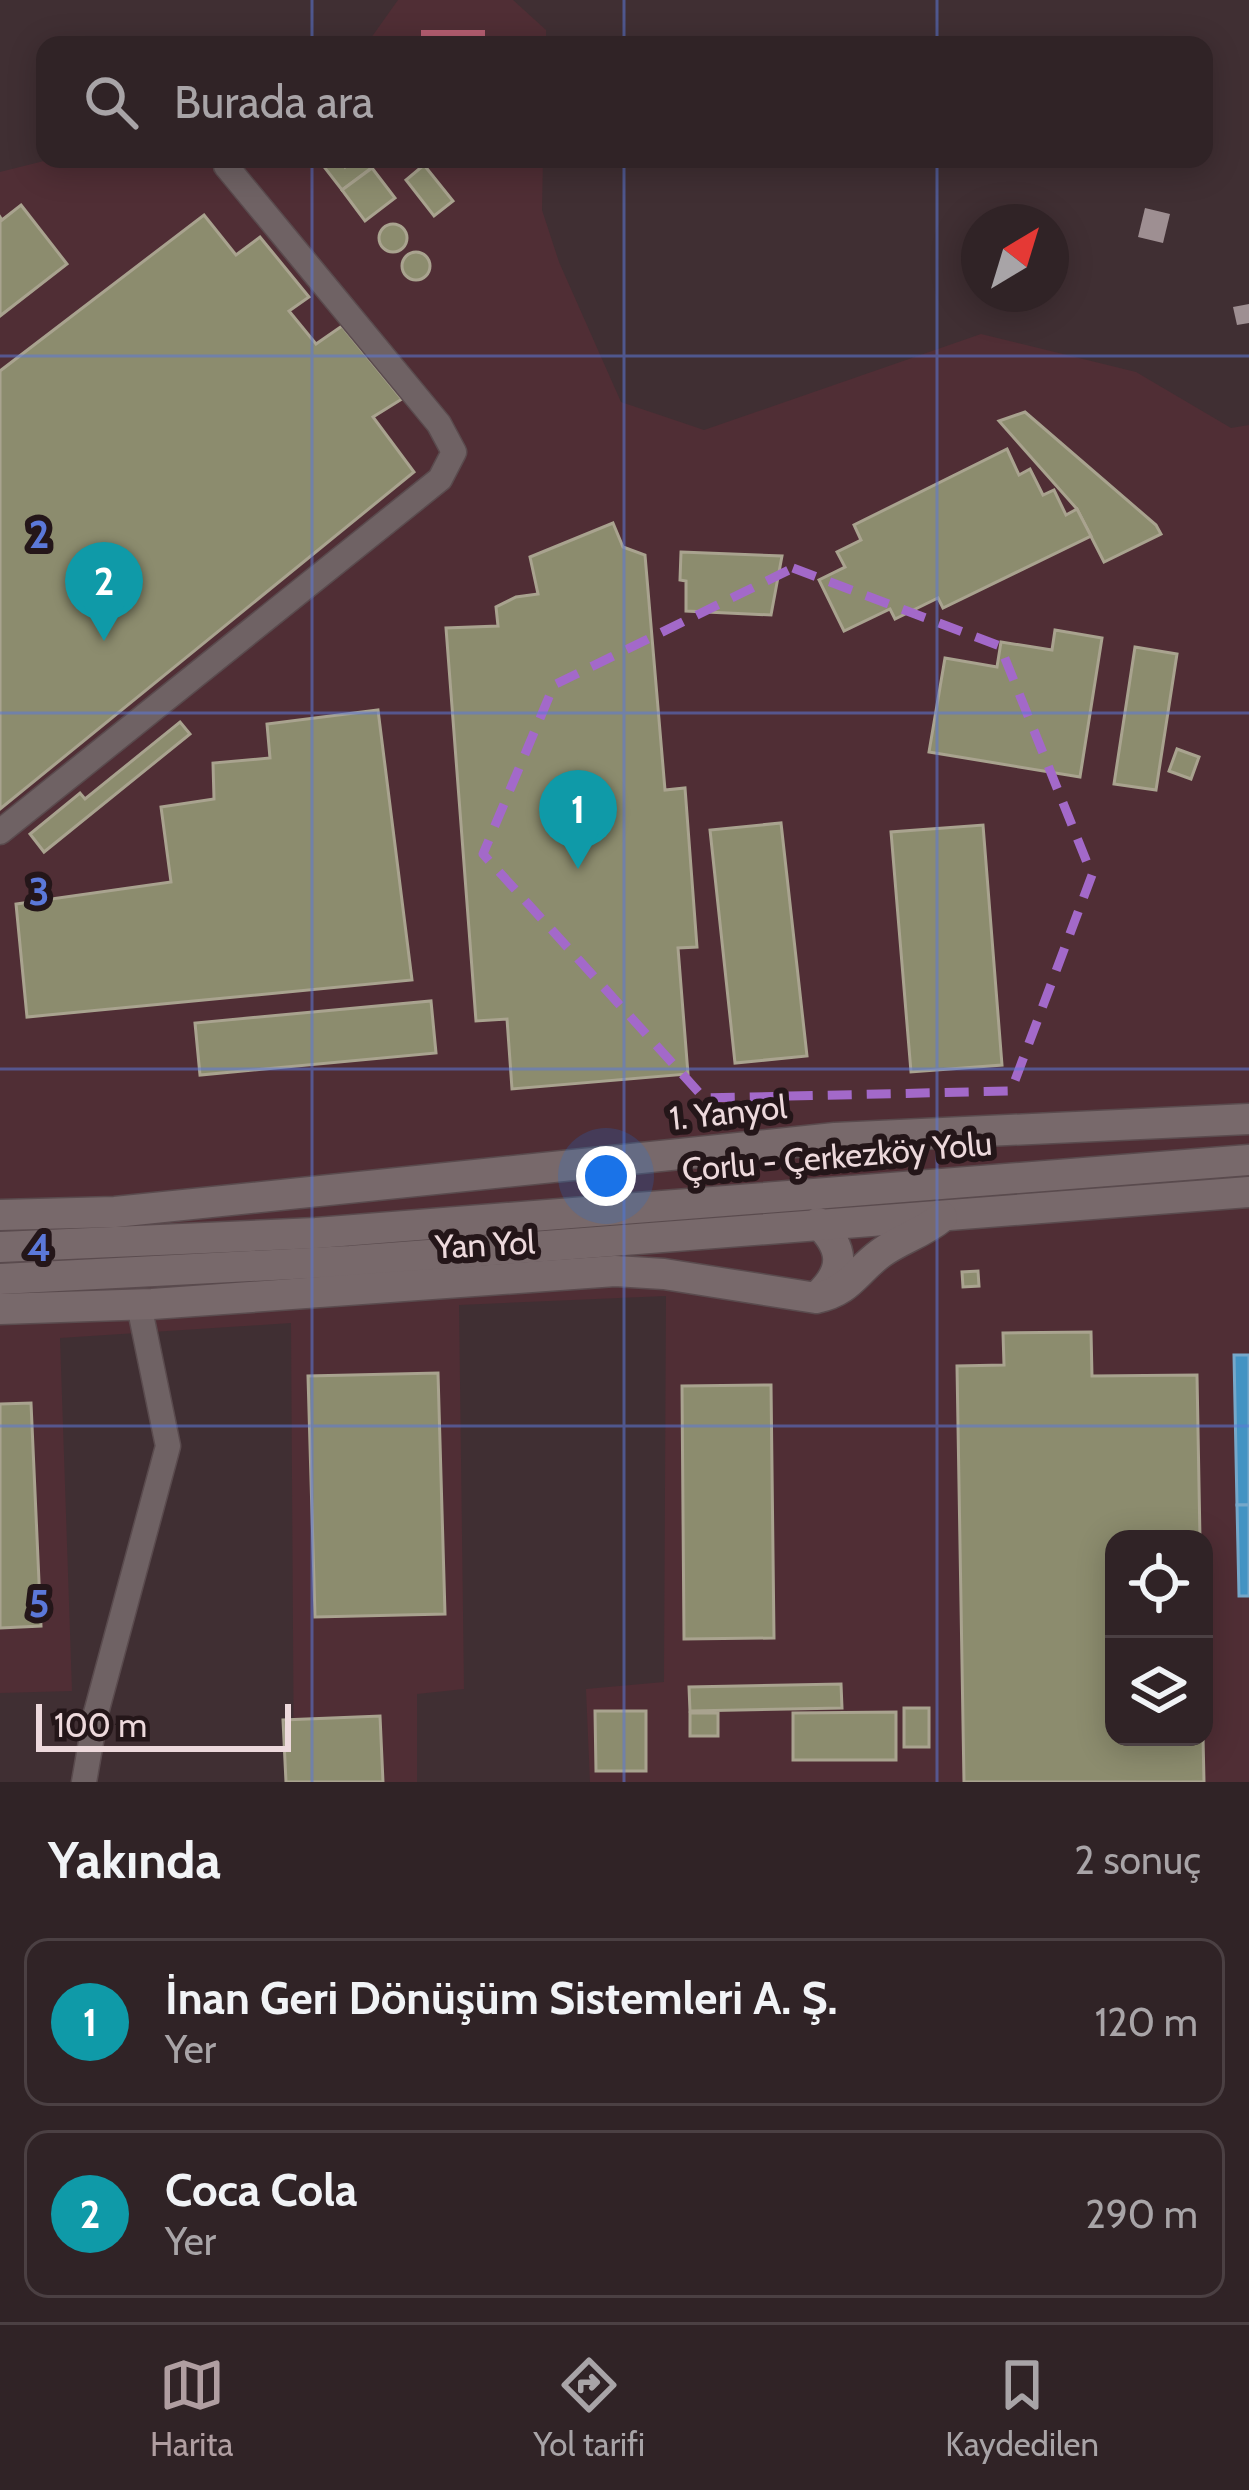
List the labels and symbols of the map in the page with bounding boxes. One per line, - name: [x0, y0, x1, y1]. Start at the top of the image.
- north arrow: [961, 204, 1069, 312]
- text: 2: [29, 510, 49, 558]
- pin: 2: [65, 542, 143, 641]
- pin: 1: [539, 770, 617, 869]
- text: 3: [28, 867, 50, 915]
- street label: 1. Yanyol: [667, 1086, 789, 1138]
- street label: Çorlu - Çerkezköy Yolu: [680, 1123, 994, 1189]
- your location: [576, 1146, 636, 1206]
- street label: Yan Yol: [433, 1221, 536, 1267]
- text: 4: [27, 1223, 51, 1271]
- text: 5: [29, 1579, 49, 1627]
- scale bar: [36, 1698, 291, 1751]

